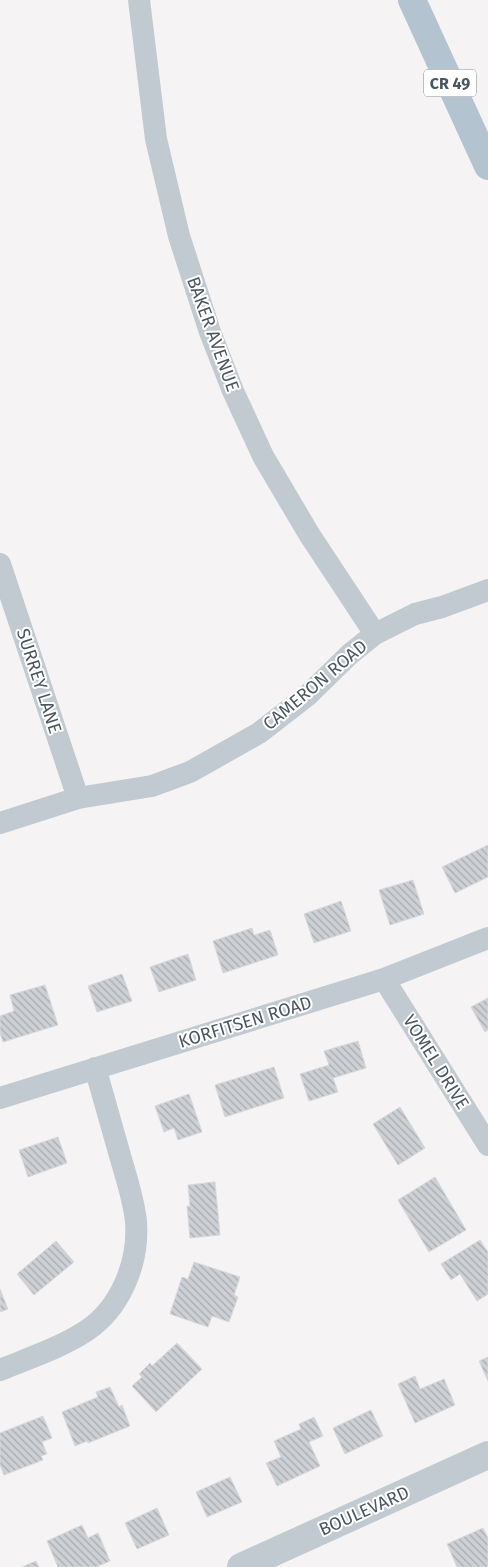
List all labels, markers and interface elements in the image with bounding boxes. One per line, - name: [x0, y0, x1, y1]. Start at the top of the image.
- road number: CR 49: [424, 70, 476, 96]
- street label: BAKER AVENUE: [182, 274, 244, 394]
- street label: SURREY LANE: [12, 626, 66, 736]
- street label: CAMERON ROAD: [258, 635, 372, 735]
- street label: KORFITSEN ROAD: [176, 991, 314, 1053]
- street label: VOMEL DRIVE: [398, 1011, 474, 1113]
- street label: BOULEVARD: [315, 1481, 413, 1541]

